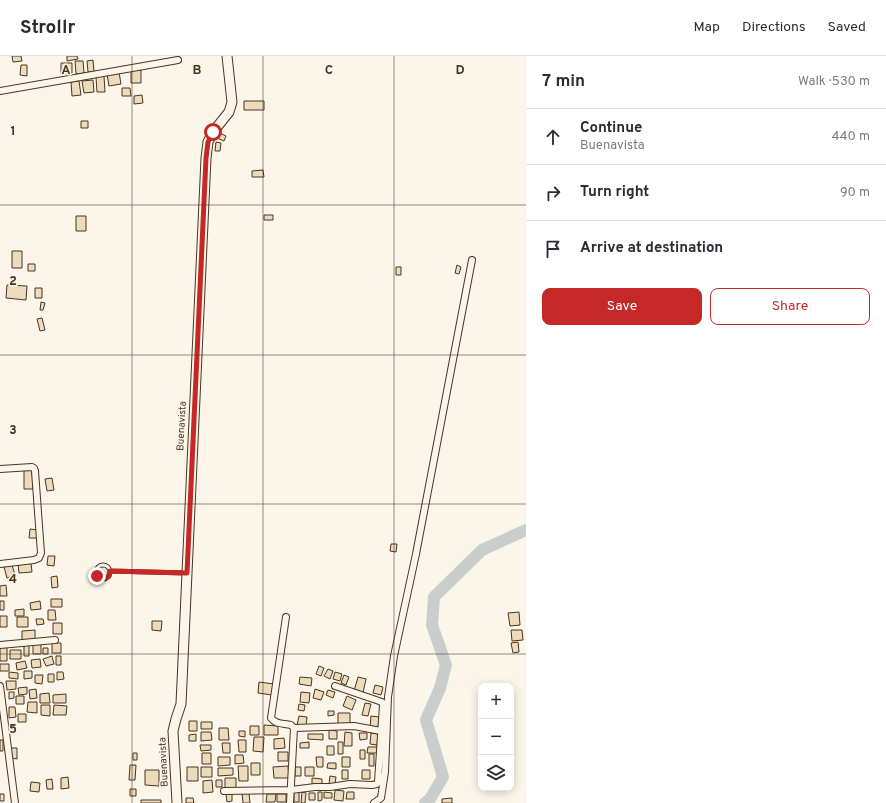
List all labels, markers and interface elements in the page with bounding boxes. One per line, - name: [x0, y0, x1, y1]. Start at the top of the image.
- text: Strollr: [20, 16, 75, 40]
- text: Map: [694, 19, 720, 36]
- text: Directions: [742, 19, 806, 36]
- text: Saved: [828, 19, 866, 36]
- text: A: [61, 63, 71, 79]
- text: B: [193, 63, 202, 79]
- text: C: [325, 63, 333, 79]
- text: D: [455, 63, 465, 79]
- text: 7 min: [542, 71, 585, 93]
- text: Walk · 530 m: [798, 74, 870, 90]
- text: Continue: [580, 119, 642, 138]
- route start: [204, 123, 222, 141]
- text: 1: [10, 124, 16, 140]
- icon: ahead: [542, 126, 564, 148]
- text: 440 m: [831, 129, 870, 145]
- text: Buenavista: [580, 138, 645, 154]
- icon: right: [542, 182, 564, 204]
- text: Turn right: [580, 183, 649, 202]
- text: 90 m: [840, 185, 870, 201]
- icon: arrive: [542, 238, 564, 260]
- text: Arrive at destination: [580, 239, 723, 258]
- text: 2: [9, 274, 17, 290]
- button: Save: [542, 288, 702, 325]
- button: Share: [710, 288, 870, 325]
- street label: Buenavista: [174, 401, 190, 451]
- text: 3: [9, 423, 17, 439]
- route end: [88, 567, 106, 585]
- text: 4: [9, 572, 17, 588]
- map controls: [478, 683, 514, 791]
- button: +: [478, 683, 514, 719]
- button: −: [478, 719, 514, 755]
- text: 5: [9, 722, 17, 738]
- street label: Buenavista: [156, 737, 172, 787]
- button: layers: [478, 755, 514, 791]

